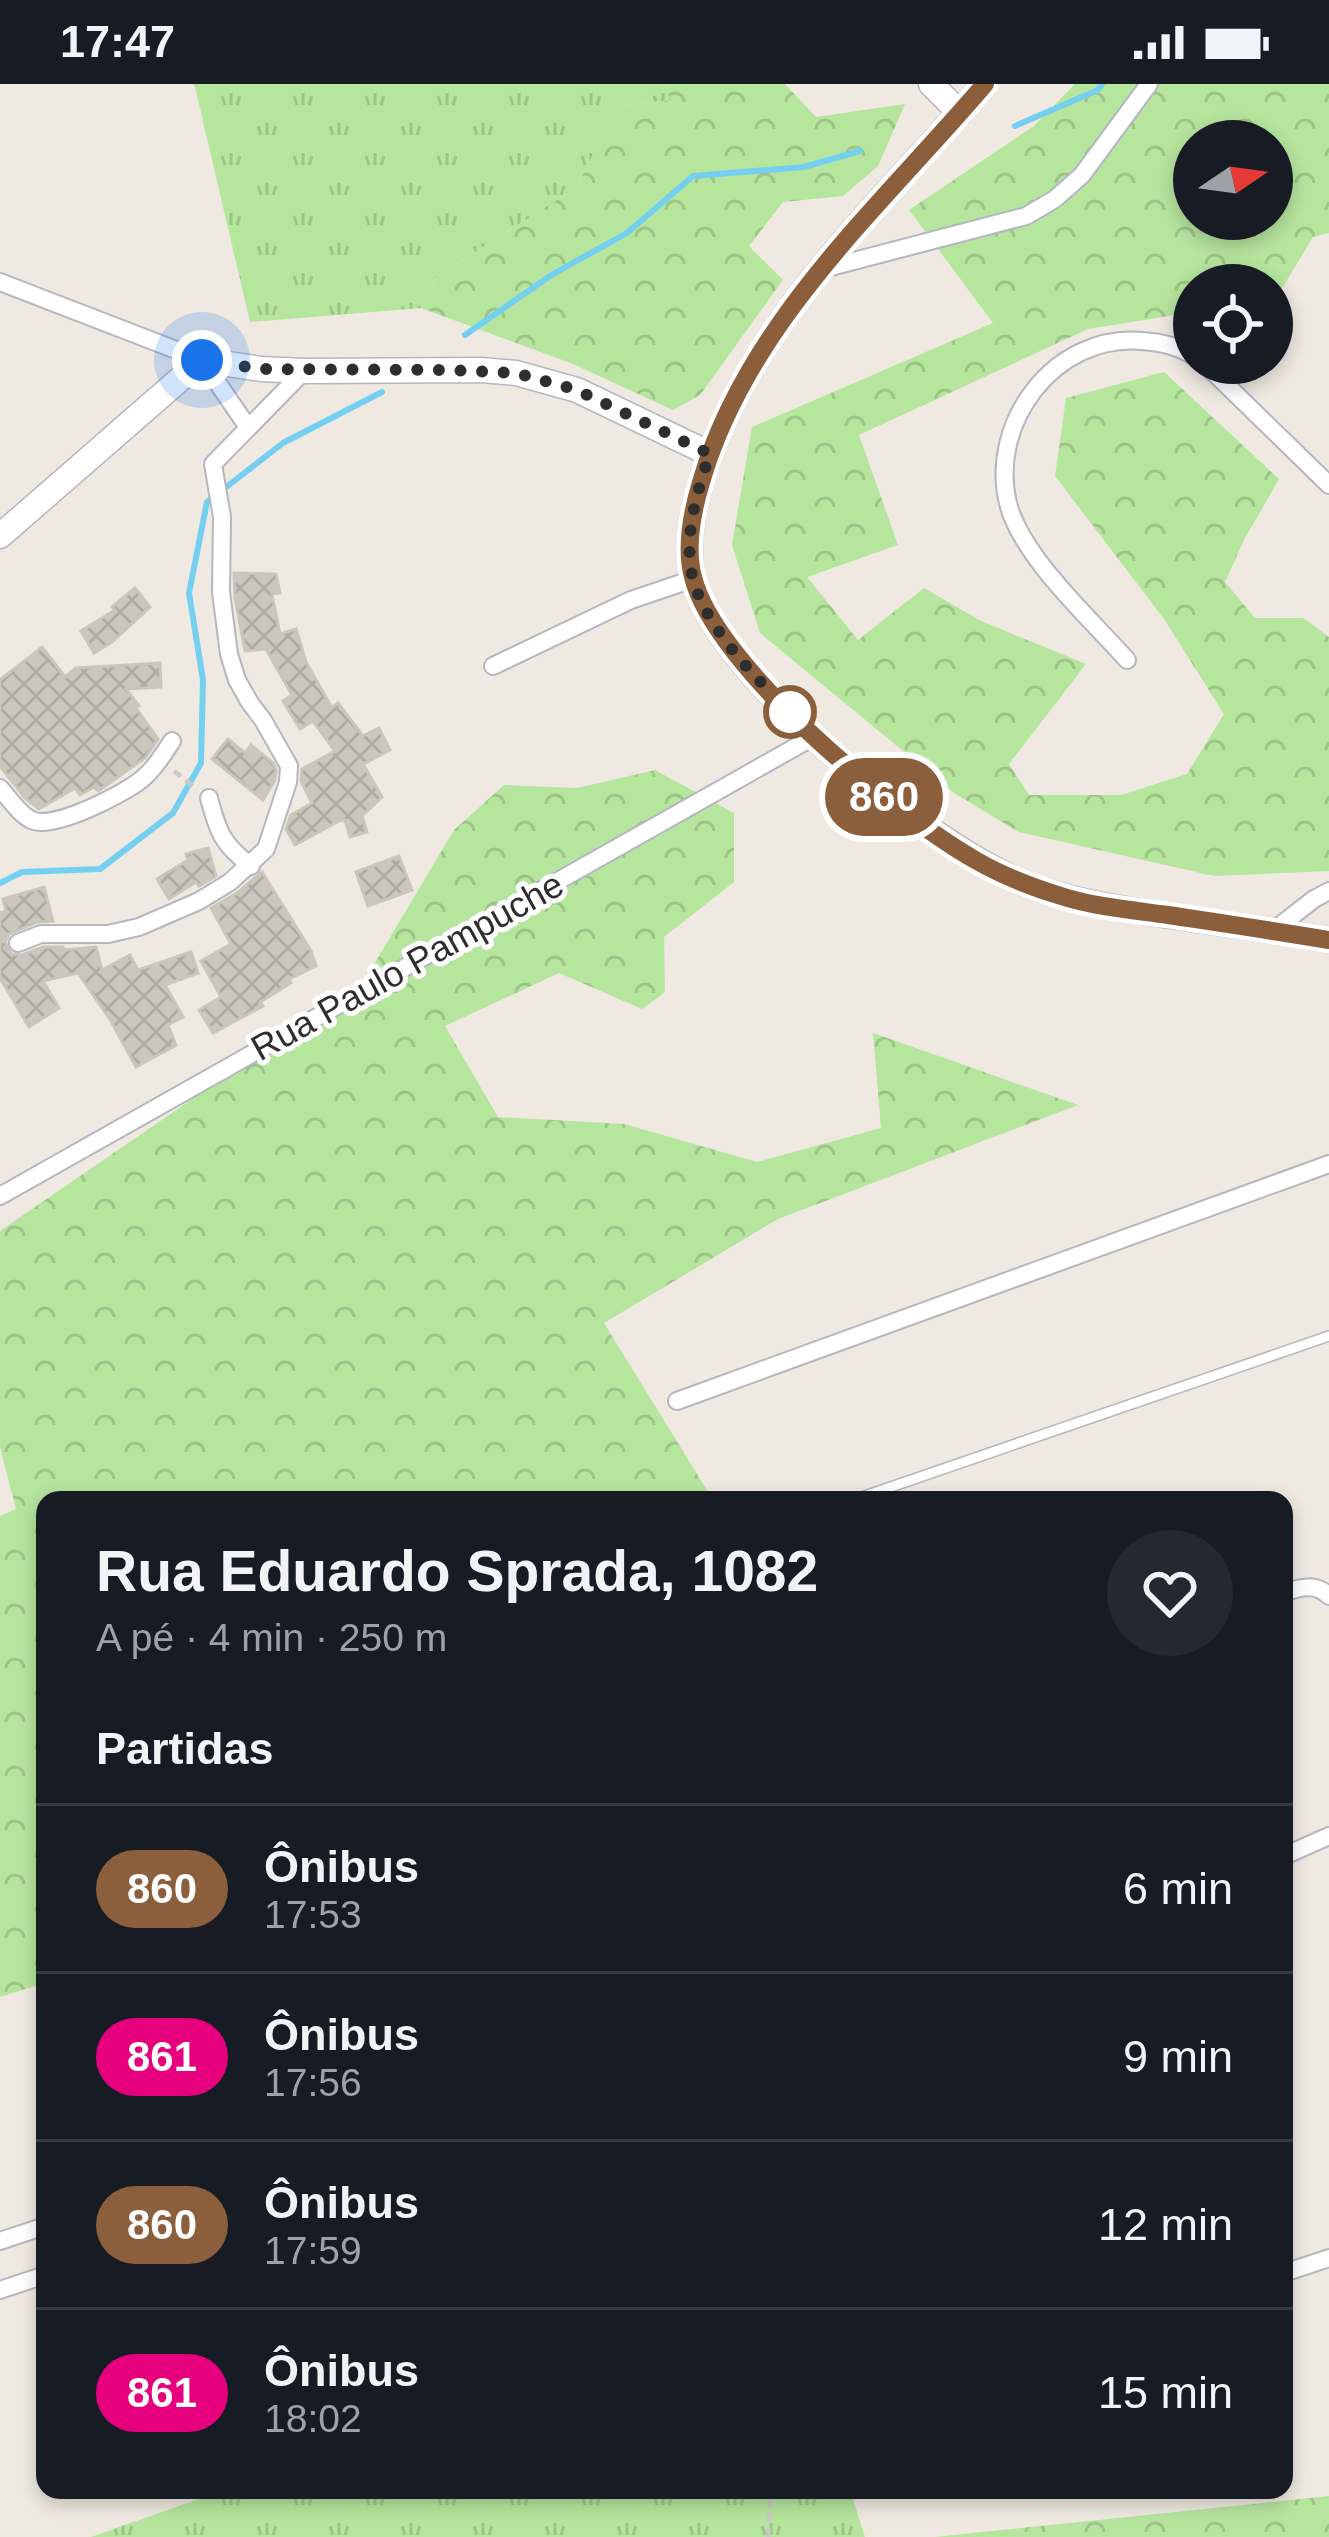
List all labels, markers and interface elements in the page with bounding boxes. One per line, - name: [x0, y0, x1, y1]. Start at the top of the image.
- text: 17:47: [60, 16, 175, 67]
- north arrow: [1173, 120, 1293, 240]
- map controls: [1173, 120, 1293, 384]
- button: locate: [1173, 264, 1293, 384]
- your location: [172, 330, 232, 390]
- unlabelled marker: [765, 687, 815, 737]
- line badge: 860: [815, 758, 953, 836]
- text: 860: [849, 773, 919, 820]
- street label: Rua Paulo Pampuche: [244, 863, 570, 1069]
- button: heart: [1107, 1530, 1233, 1656]
- text: Rua Eduardo Sprada, 1082: [96, 1539, 818, 1603]
- text: A pé · 4 min · 250 m: [96, 1616, 447, 1659]
- text: Partidas: [96, 1723, 274, 1774]
- text: Ônibus: [264, 1841, 419, 1892]
- text: 6 min: [1123, 1863, 1233, 1914]
- text: 860: [127, 1865, 197, 1912]
- text: 17:53: [264, 1893, 362, 1936]
- text: Ônibus: [264, 2009, 419, 2060]
- text: 9 min: [1123, 2031, 1233, 2082]
- text: 861: [127, 2033, 197, 2080]
- text: 17:56: [264, 2061, 362, 2104]
- text: Ônibus: [264, 2177, 419, 2228]
- text: 12 min: [1098, 2199, 1233, 2250]
- text: 860: [127, 2201, 197, 2248]
- text: 17:59: [264, 2229, 362, 2272]
- text: Ônibus: [264, 2345, 419, 2396]
- text: 15 min: [1098, 2367, 1233, 2418]
- text: 861: [127, 2369, 197, 2416]
- text: 18:02: [264, 2397, 362, 2440]

